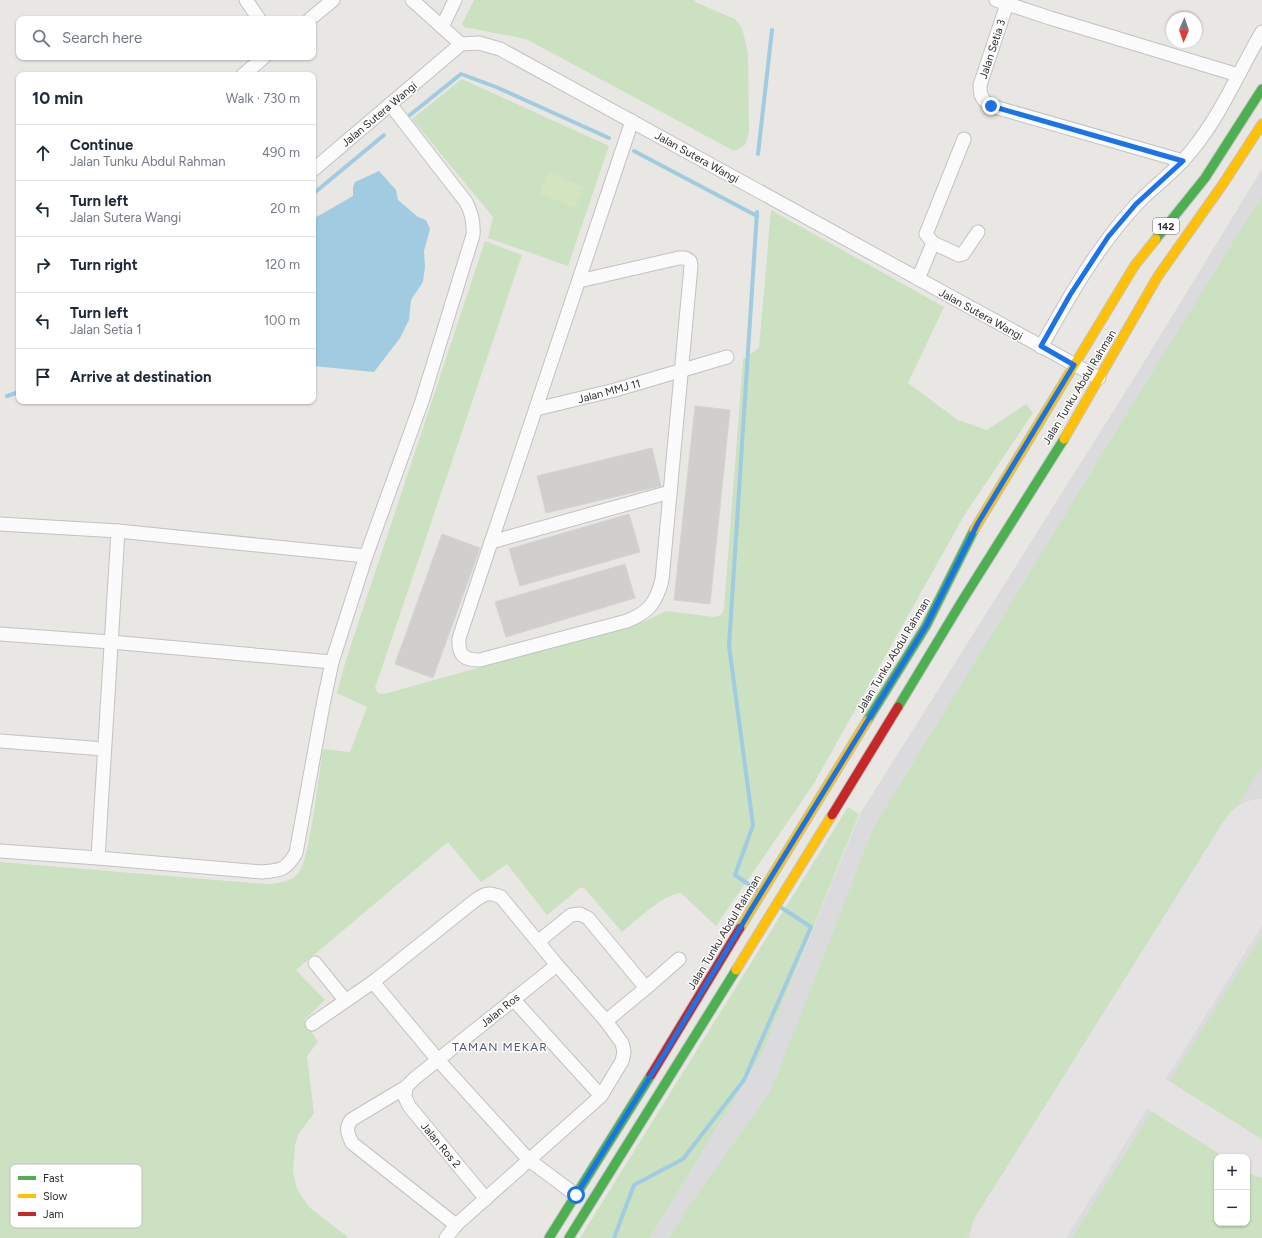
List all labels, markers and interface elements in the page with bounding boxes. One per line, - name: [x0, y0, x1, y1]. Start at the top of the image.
- north arrow: [1166, 12, 1202, 48]
- search box: [16, 16, 316, 60]
- street label: Jalan Setia 3: [977, 18, 1008, 81]
- icon: search: [30, 27, 52, 49]
- text: Search here: [62, 29, 142, 47]
- street label: Jalan Sutera Wangi: [339, 79, 420, 150]
- text: 10 min: [32, 88, 83, 108]
- text: Walk · 730 m: [226, 91, 300, 106]
- route end: [982, 97, 1000, 115]
- street label: Jalan Sutera Wangi: [652, 129, 741, 186]
- text: Continue: [70, 136, 133, 154]
- icon: ahead: [32, 142, 54, 164]
- text: 490 m: [262, 145, 300, 160]
- text: Jalan Tunku Abdul Rahman: [70, 154, 225, 169]
- text: Turn left: [70, 192, 128, 210]
- icon: left: [32, 198, 54, 220]
- text: 20 m: [270, 201, 300, 216]
- text: Jalan Sutera Wangi: [70, 210, 181, 225]
- road number: 142: [1153, 218, 1179, 234]
- icon: right: [32, 254, 54, 276]
- text: Turn right: [70, 256, 138, 274]
- text: 120 m: [265, 257, 300, 272]
- street label: Jalan Sutera Wangi: [936, 286, 1025, 343]
- text: Turn left: [70, 304, 128, 322]
- icon: left: [32, 310, 54, 332]
- text: 100 m: [264, 313, 300, 328]
- text: Jalan Setia 1: [70, 322, 142, 337]
- street label: Jalan Tunku Abdul Rahman: [1040, 328, 1119, 447]
- icon: arrive: [32, 366, 54, 388]
- text: Arrive at destination: [70, 368, 211, 386]
- street label: Jalan MMJ 11: [576, 377, 642, 406]
- street label: Jalan Tunku Abdul Rahman: [854, 596, 933, 715]
- street label: Jalan Tunku Abdul Rahman: [685, 873, 764, 992]
- street label: Jalan Ros: [478, 991, 522, 1030]
- district label: TAMAN MEKAR: [452, 1040, 548, 1054]
- street label: Jalan Ros 2: [418, 1120, 463, 1171]
- map controls: [1214, 1154, 1250, 1226]
- button: +: [1214, 1154, 1250, 1190]
- legend: [10, 1164, 142, 1228]
- text: Fast: [43, 1172, 64, 1185]
- route start: [567, 1186, 585, 1204]
- text: Slow: [43, 1190, 67, 1203]
- button: −: [1214, 1190, 1250, 1226]
- text: Jam: [43, 1208, 64, 1221]

